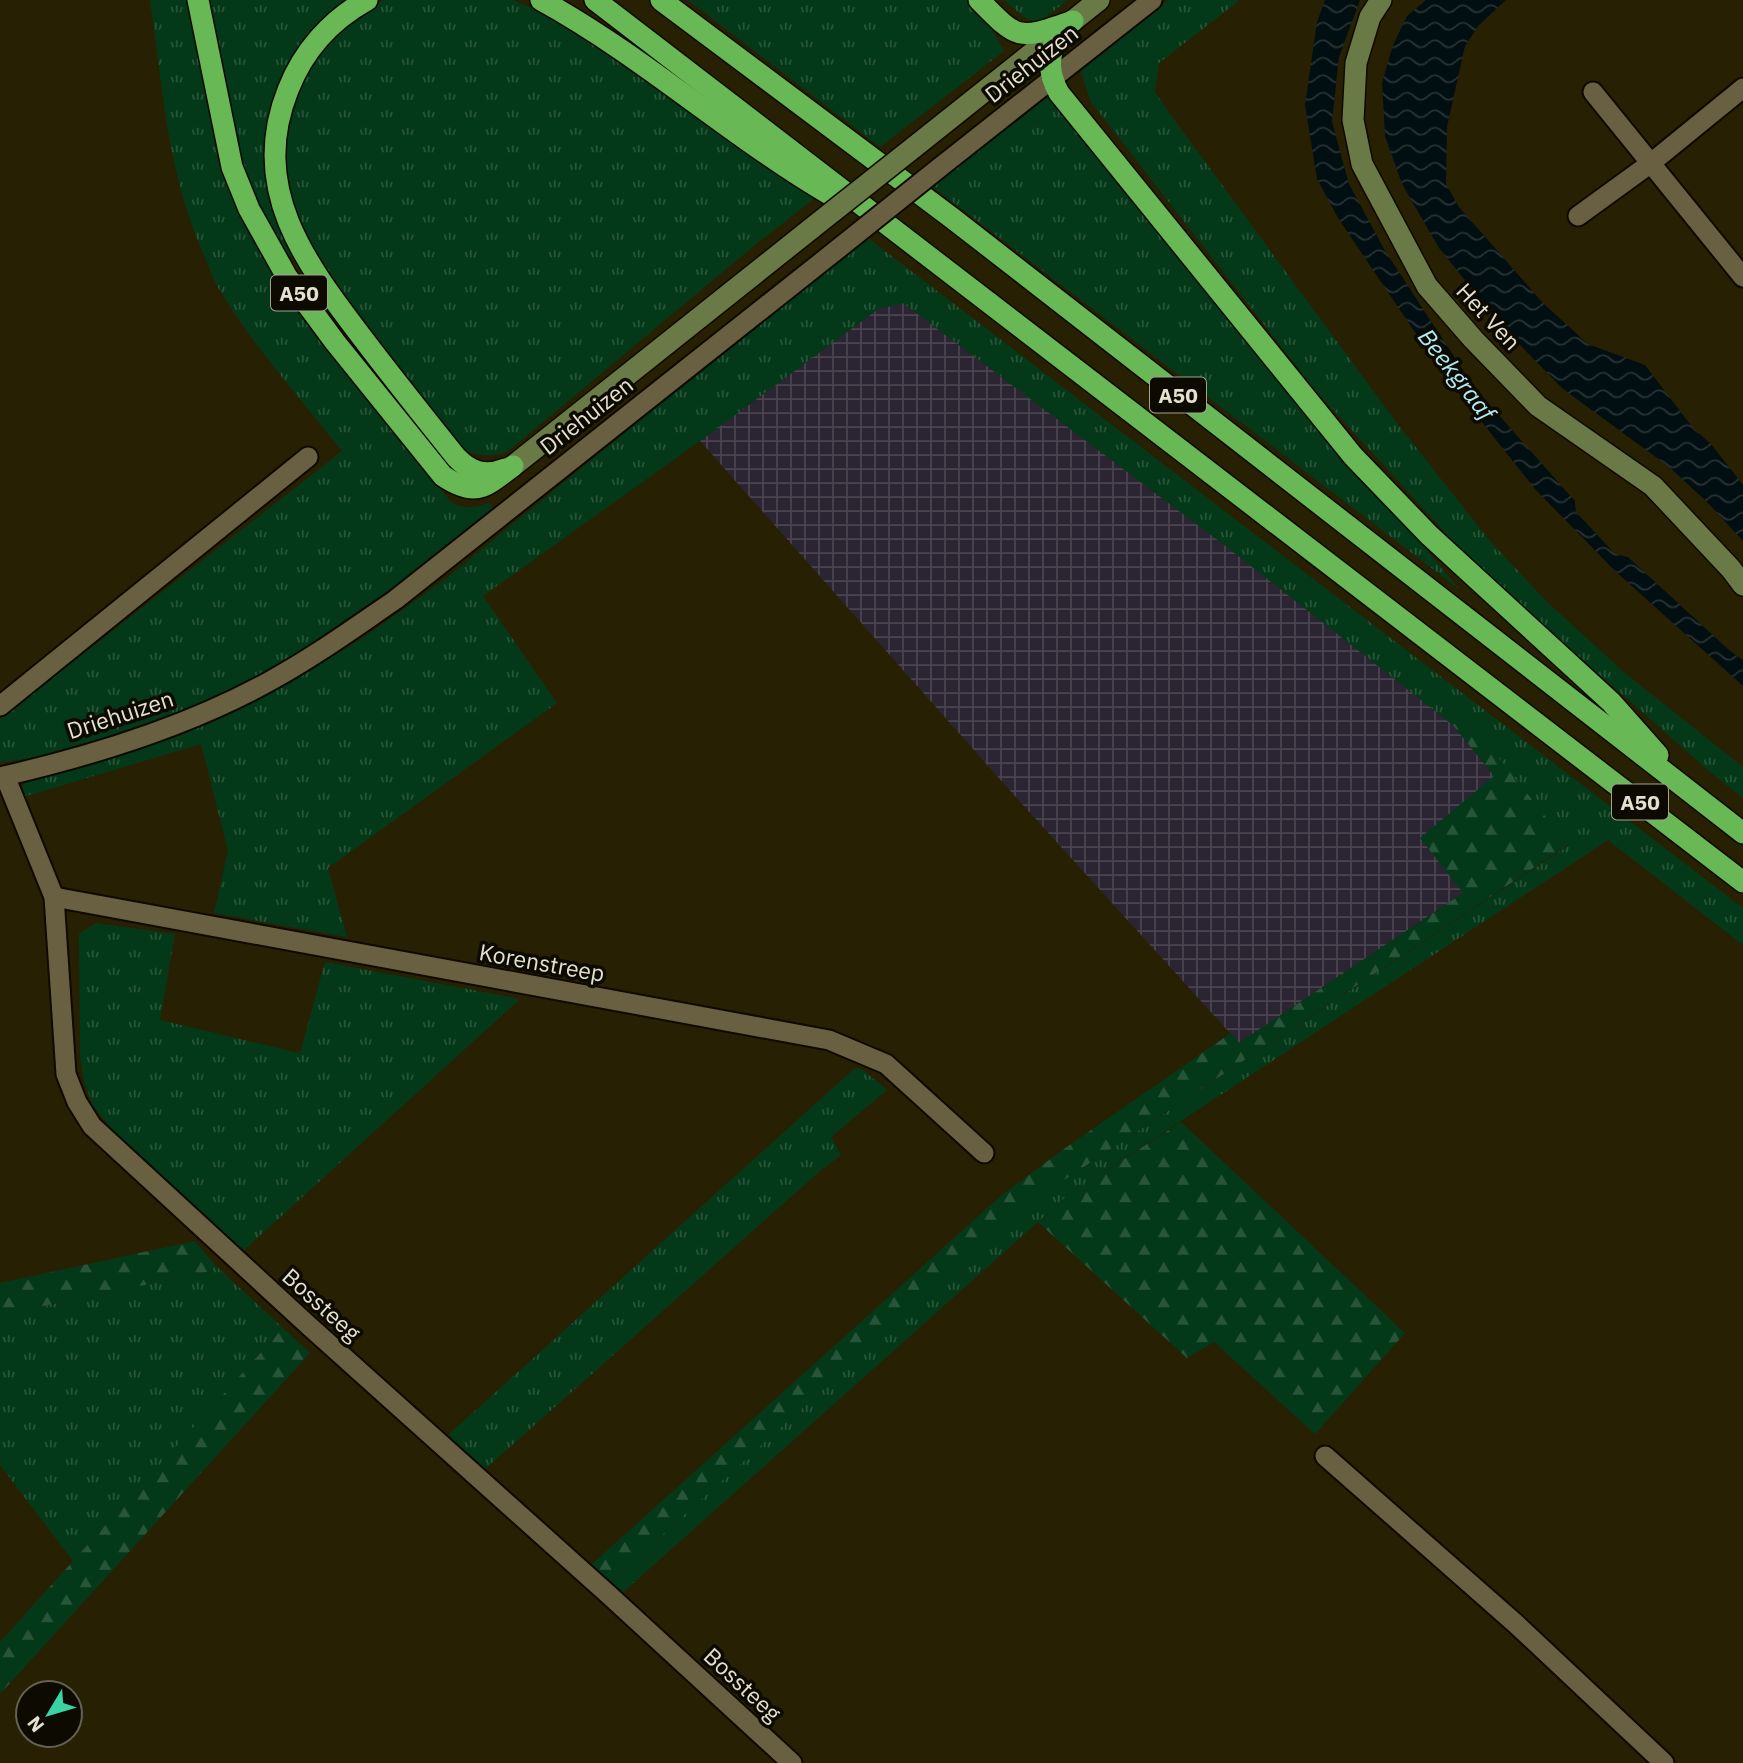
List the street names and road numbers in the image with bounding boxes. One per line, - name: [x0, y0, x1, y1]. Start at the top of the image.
- street label: Driehuizen: [978, 17, 1084, 109]
- road number: A50: [271, 276, 327, 310]
- street label: Het Ven: [1450, 276, 1528, 356]
- street label: Driehuizen: [533, 369, 639, 461]
- road number: A50: [1150, 378, 1206, 412]
- street label: Driehuizen: [63, 683, 177, 745]
- road number: A50: [1612, 784, 1668, 820]
- street label: Korenstreep: [477, 936, 607, 988]
- street label: Bossteeg: [277, 1261, 367, 1347]
- street label: Bossteeg: [698, 1641, 788, 1727]

